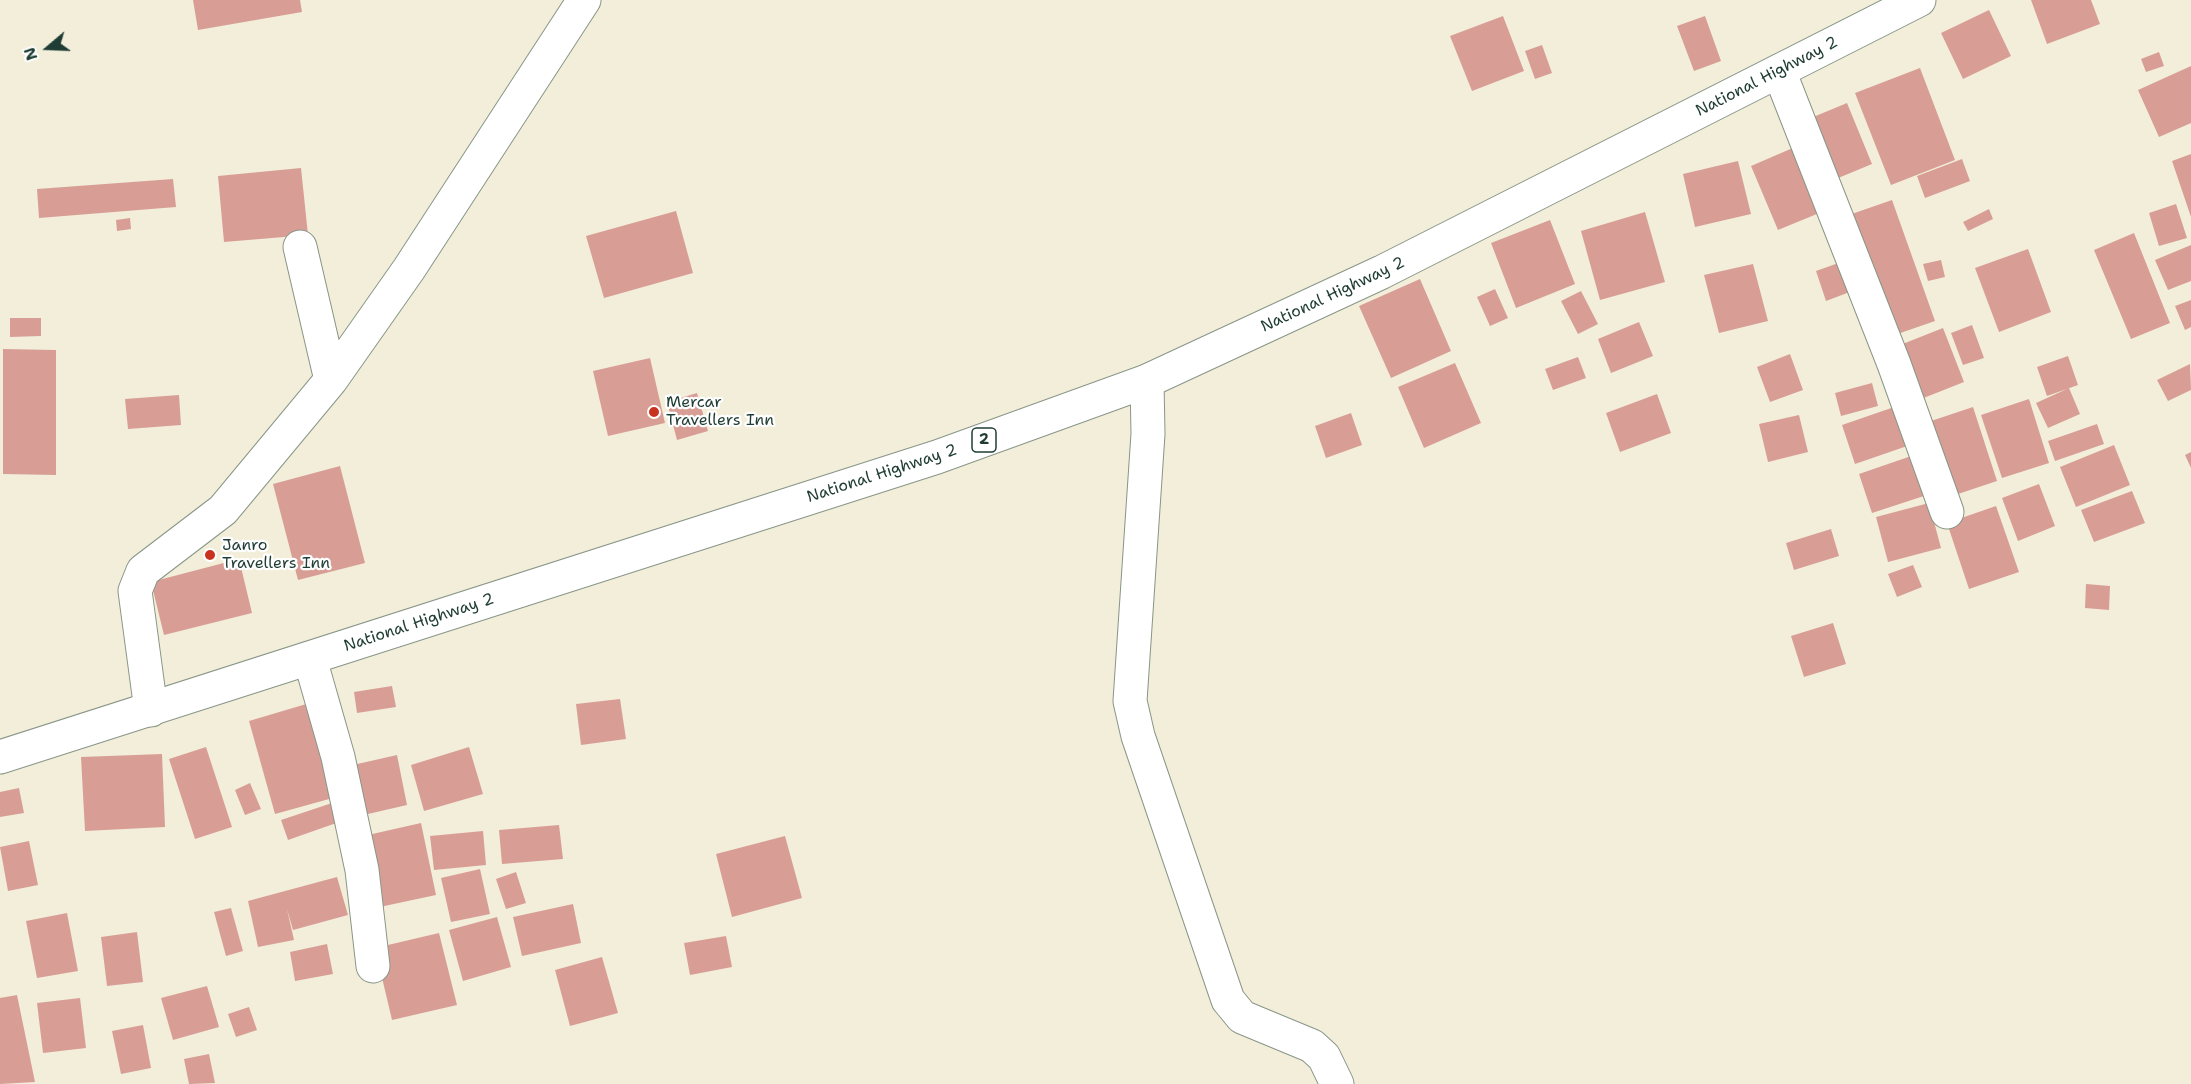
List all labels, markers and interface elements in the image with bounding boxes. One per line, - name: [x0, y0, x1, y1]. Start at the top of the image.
- north arrow: [18, 18, 78, 78]
- street label: National Highway 2: [1693, 33, 1841, 121]
- text: N: [19, 45, 43, 63]
- street label: National Highway 2: [1258, 253, 1408, 337]
- place label: Mercar Travellers Inn: [666, 393, 774, 431]
- marker: Mercar Travellers Inn: [647, 405, 661, 419]
- road number: 2: [972, 428, 996, 452]
- street label: National Highway 2: [805, 441, 959, 507]
- place label: Janro Travellers Inn: [222, 536, 330, 574]
- marker: Janro Travellers Inn: [203, 548, 217, 562]
- street label: National Highway 2: [342, 590, 496, 656]

